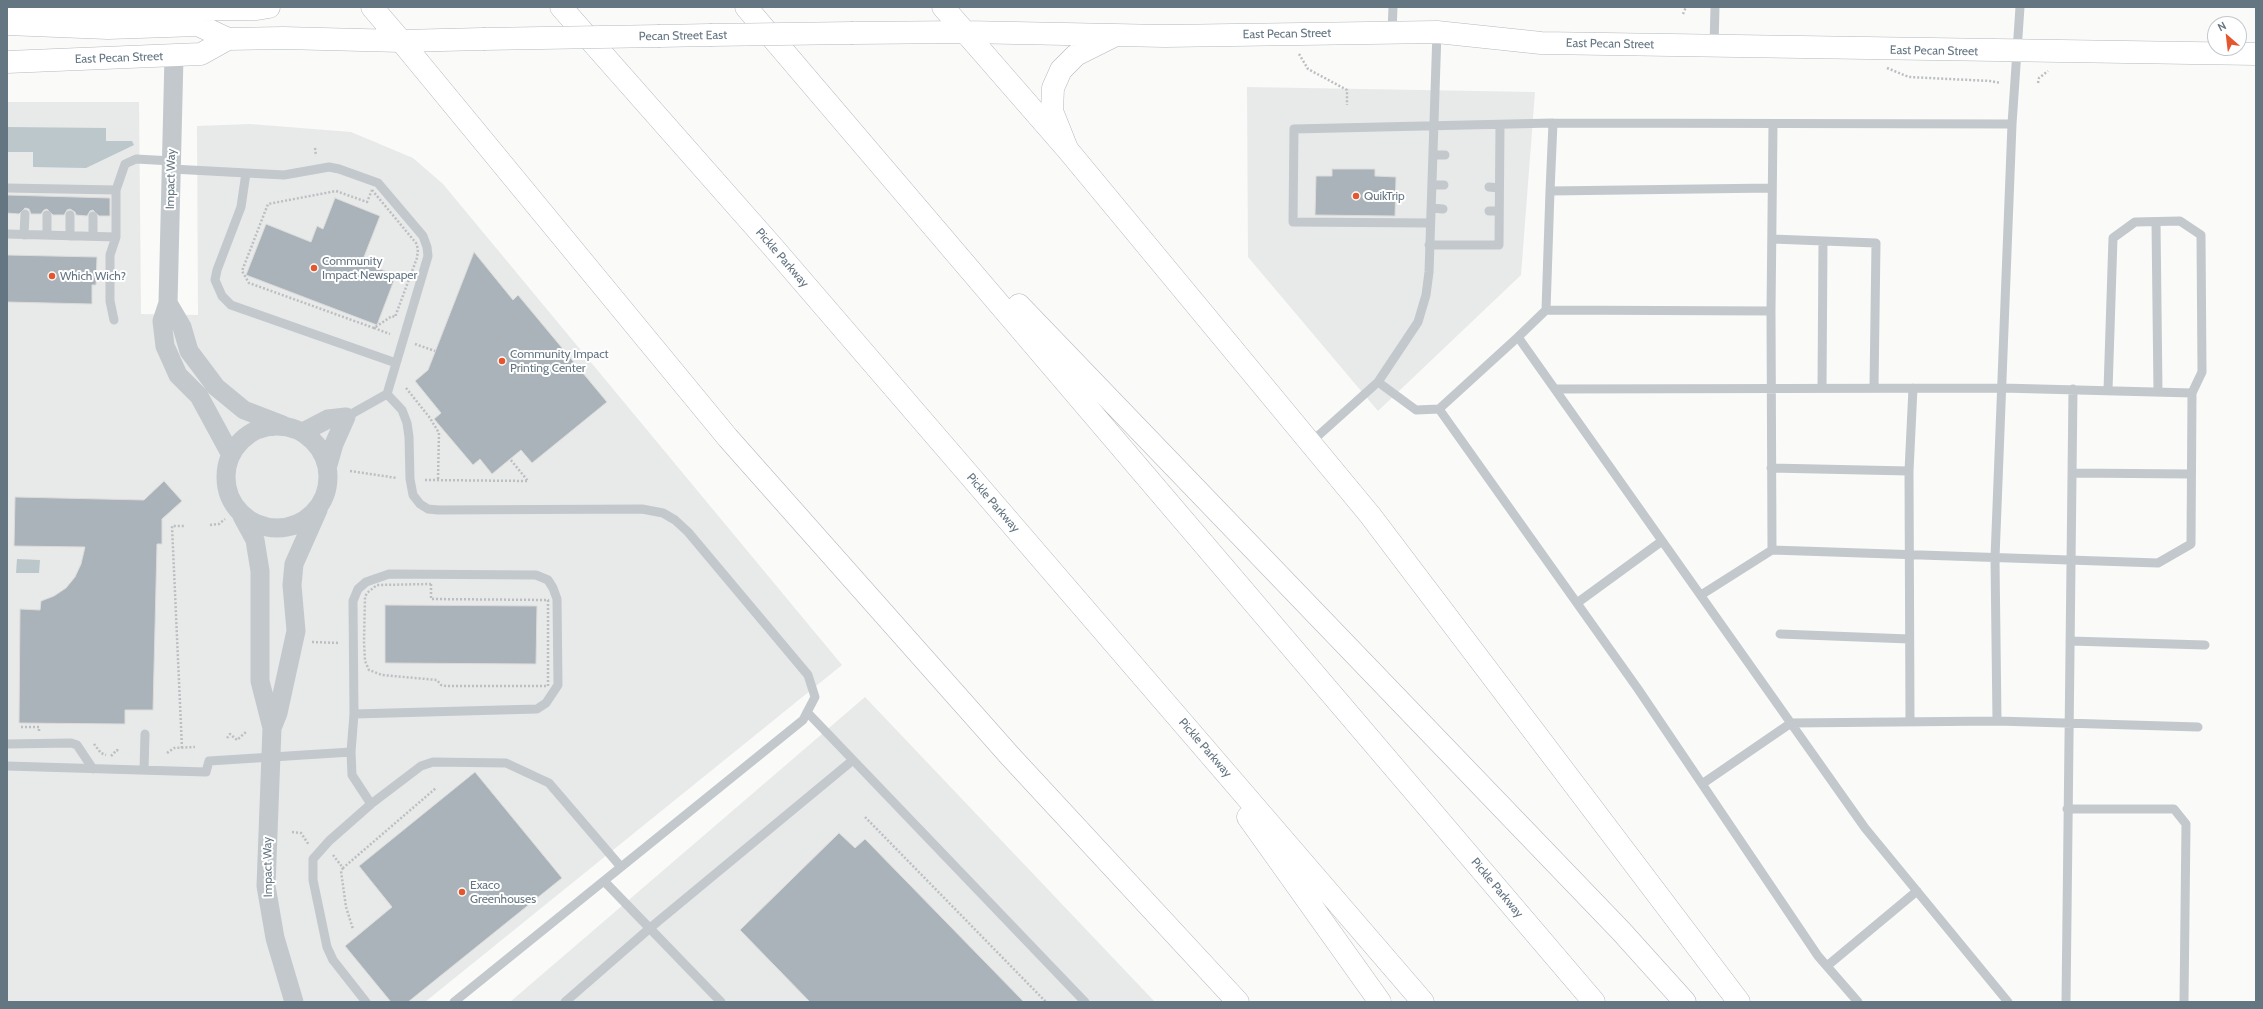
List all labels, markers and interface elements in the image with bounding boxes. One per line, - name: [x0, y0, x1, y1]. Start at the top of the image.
- north arrow: [2207, 16, 2247, 56]
- text: N: [2215, 18, 2229, 34]
- street label: East Pecan Street: [1243, 26, 1331, 42]
- street label: Pecan Street East: [639, 28, 727, 44]
- street label: East Pecan Street: [1566, 36, 1654, 52]
- street label: East Pecan Street: [1890, 43, 1978, 59]
- street label: East Pecan Street: [75, 49, 163, 67]
- street label: Impact Way: [163, 149, 179, 209]
- place label: QuikTrip: [1364, 189, 1405, 203]
- marker: QuikTrip: [1351, 191, 1361, 201]
- street label: Pickle Parkway: [752, 225, 812, 291]
- place label: Community Impact Newspaper: [322, 254, 417, 282]
- marker: Community Impact Newspaper: [309, 263, 319, 273]
- place label: Which Wich?: [60, 269, 126, 283]
- marker: Which Wich?: [47, 271, 57, 281]
- place label: Community Impact Printing Center: [510, 347, 609, 375]
- marker: Community Impact Printing Center: [497, 356, 507, 366]
- street label: Pickle Parkway: [963, 470, 1023, 536]
- street label: Pickle Parkway: [1175, 715, 1235, 781]
- street label: Impact Way: [260, 837, 276, 897]
- street label: Pickle Parkway: [1468, 855, 1526, 921]
- place label: Exaco Greenhouses: [470, 878, 536, 906]
- marker: Exaco Greenhouses: [457, 887, 467, 897]

